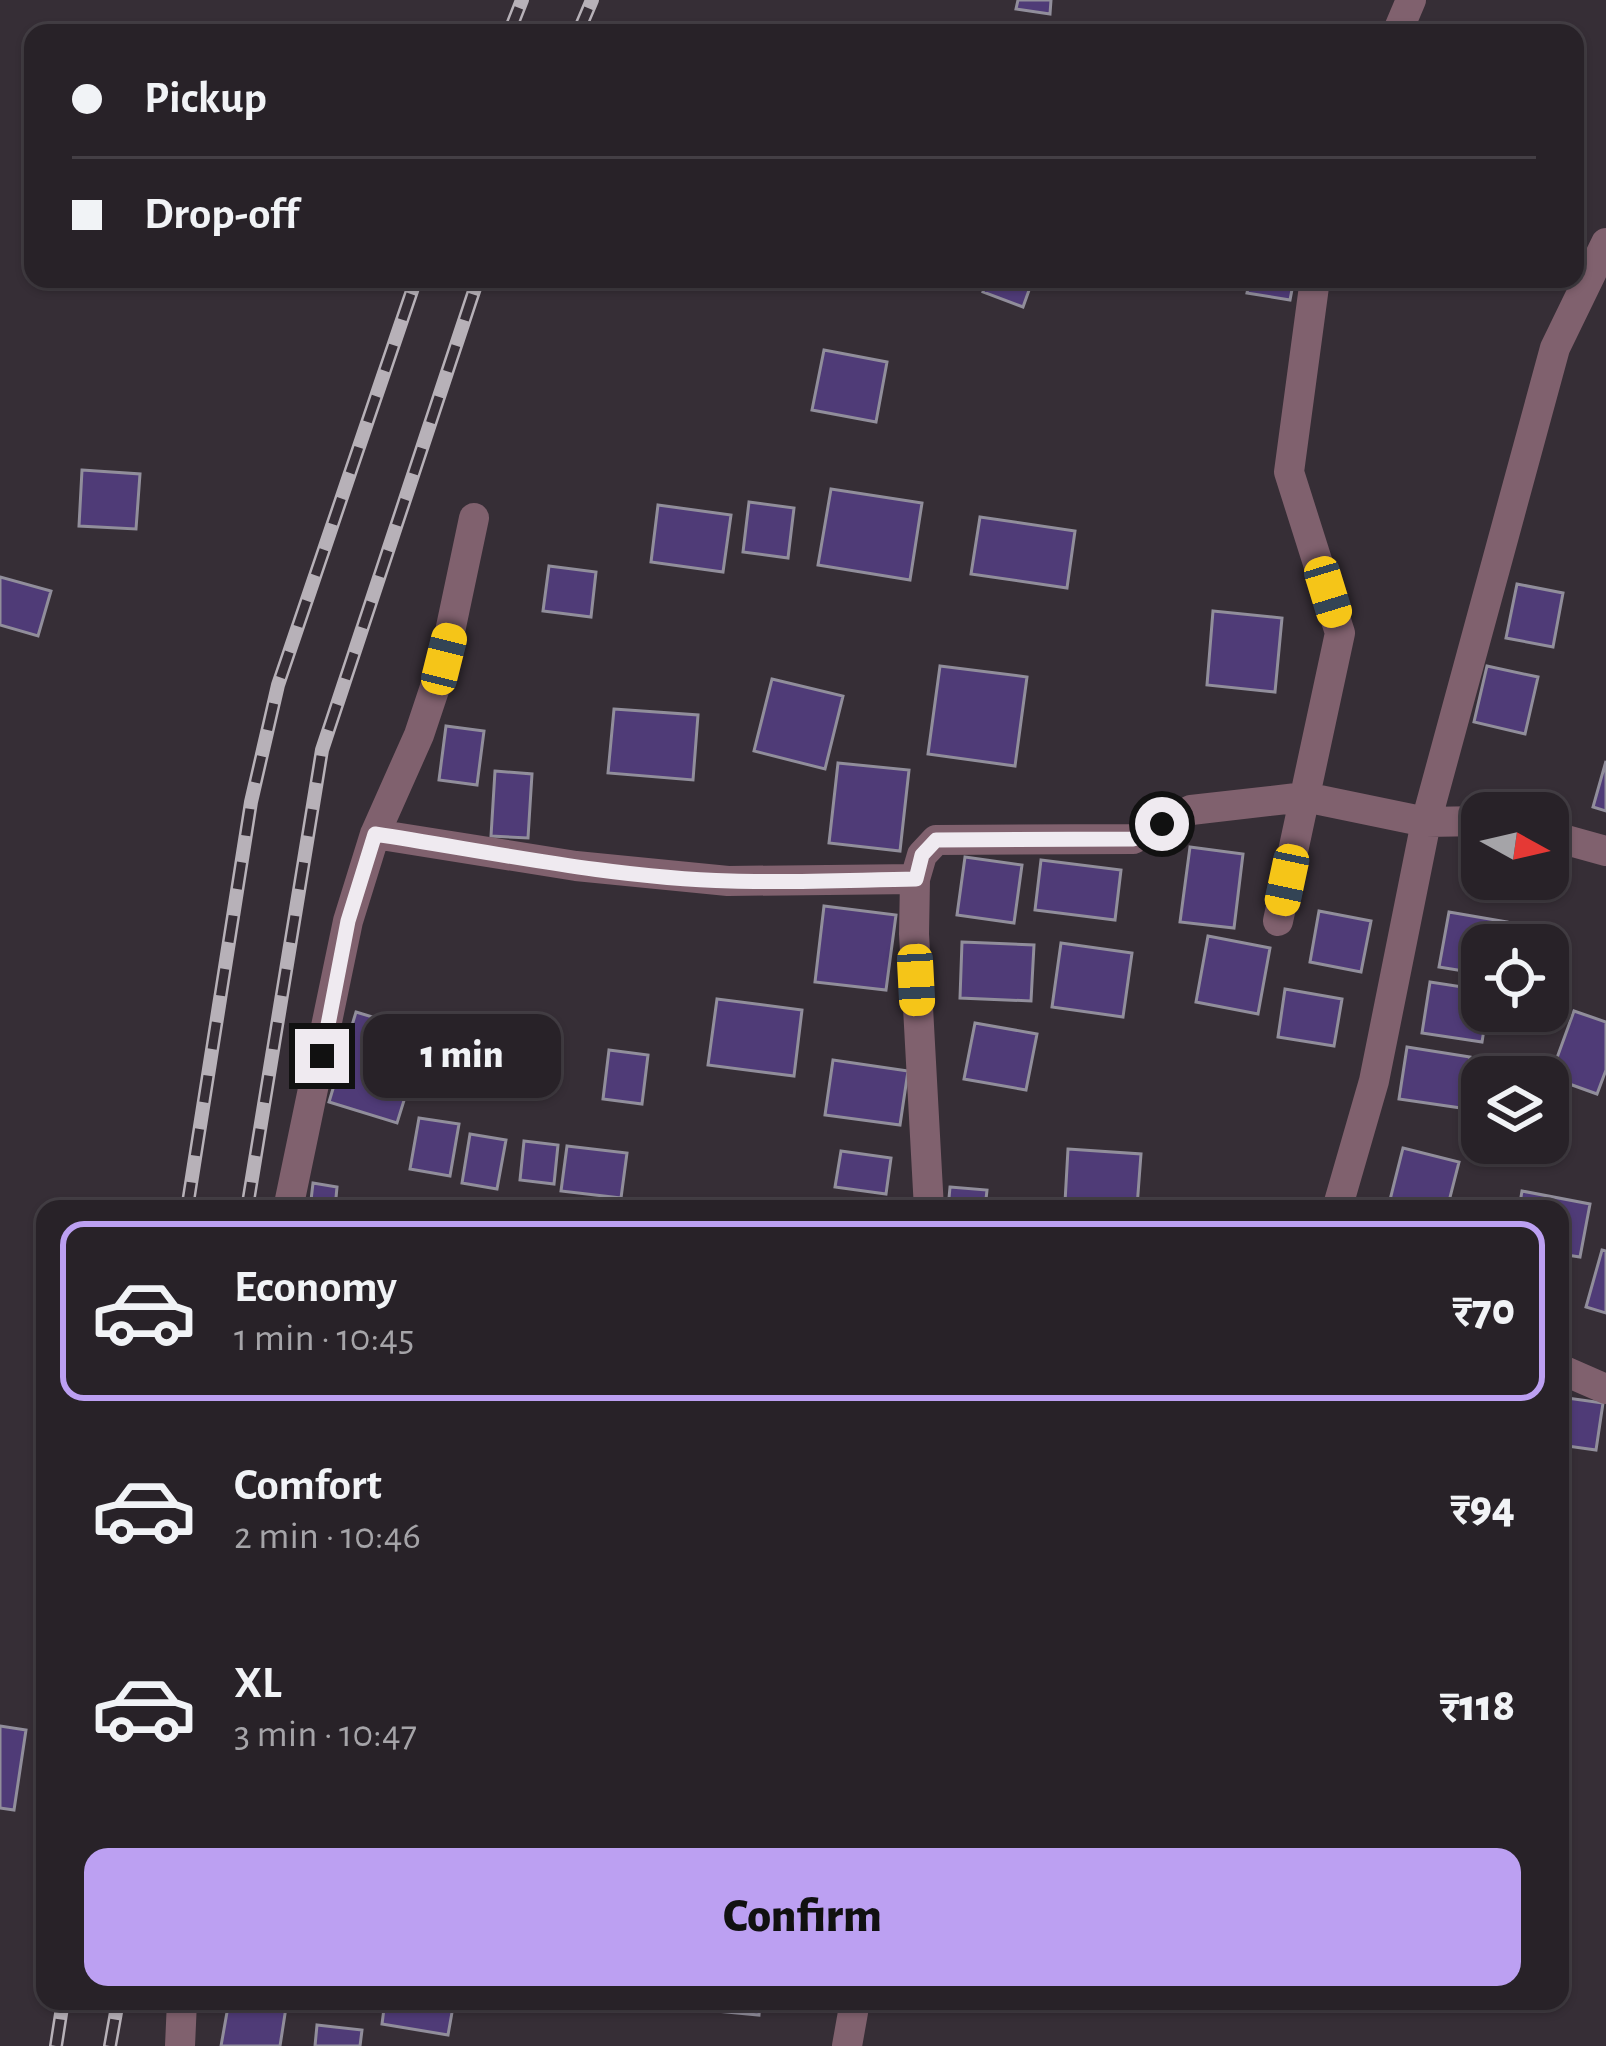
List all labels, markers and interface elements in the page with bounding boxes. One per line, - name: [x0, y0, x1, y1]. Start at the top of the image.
- text: Pickup: [144, 76, 267, 121]
- text: Drop-off: [144, 192, 299, 237]
- car: [1300, 552, 1356, 632]
- car: [418, 620, 470, 698]
- north arrow: [1461, 792, 1569, 900]
- map controls: [1461, 792, 1569, 1164]
- route start: [1135, 797, 1189, 851]
- car: [1262, 841, 1312, 919]
- button: locate: [1461, 924, 1569, 1032]
- car: [896, 943, 936, 1017]
- callout: 1 min: [364, 1014, 562, 1098]
- route end: [295, 1029, 349, 1083]
- text: 1 min: [420, 1036, 504, 1075]
- button: layers: [1461, 1056, 1569, 1164]
- icon: car: [90, 1257, 198, 1365]
- text: Economy: [234, 1265, 397, 1310]
- text: ₹70: [1452, 1288, 1515, 1333]
- text: 1 min · 10:45: [234, 1319, 414, 1358]
- icon: car: [90, 1455, 198, 1563]
- text: Comfort: [234, 1463, 382, 1508]
- text: ₹94: [1450, 1486, 1515, 1531]
- text: 2 min · 10:46: [234, 1517, 421, 1556]
- icon: car: [90, 1653, 198, 1761]
- text: XL: [234, 1661, 282, 1706]
- text: ₹118: [1440, 1684, 1515, 1729]
- text: 3 min · 10:47: [234, 1715, 417, 1754]
- button: Confirm: [84, 1848, 1521, 1986]

